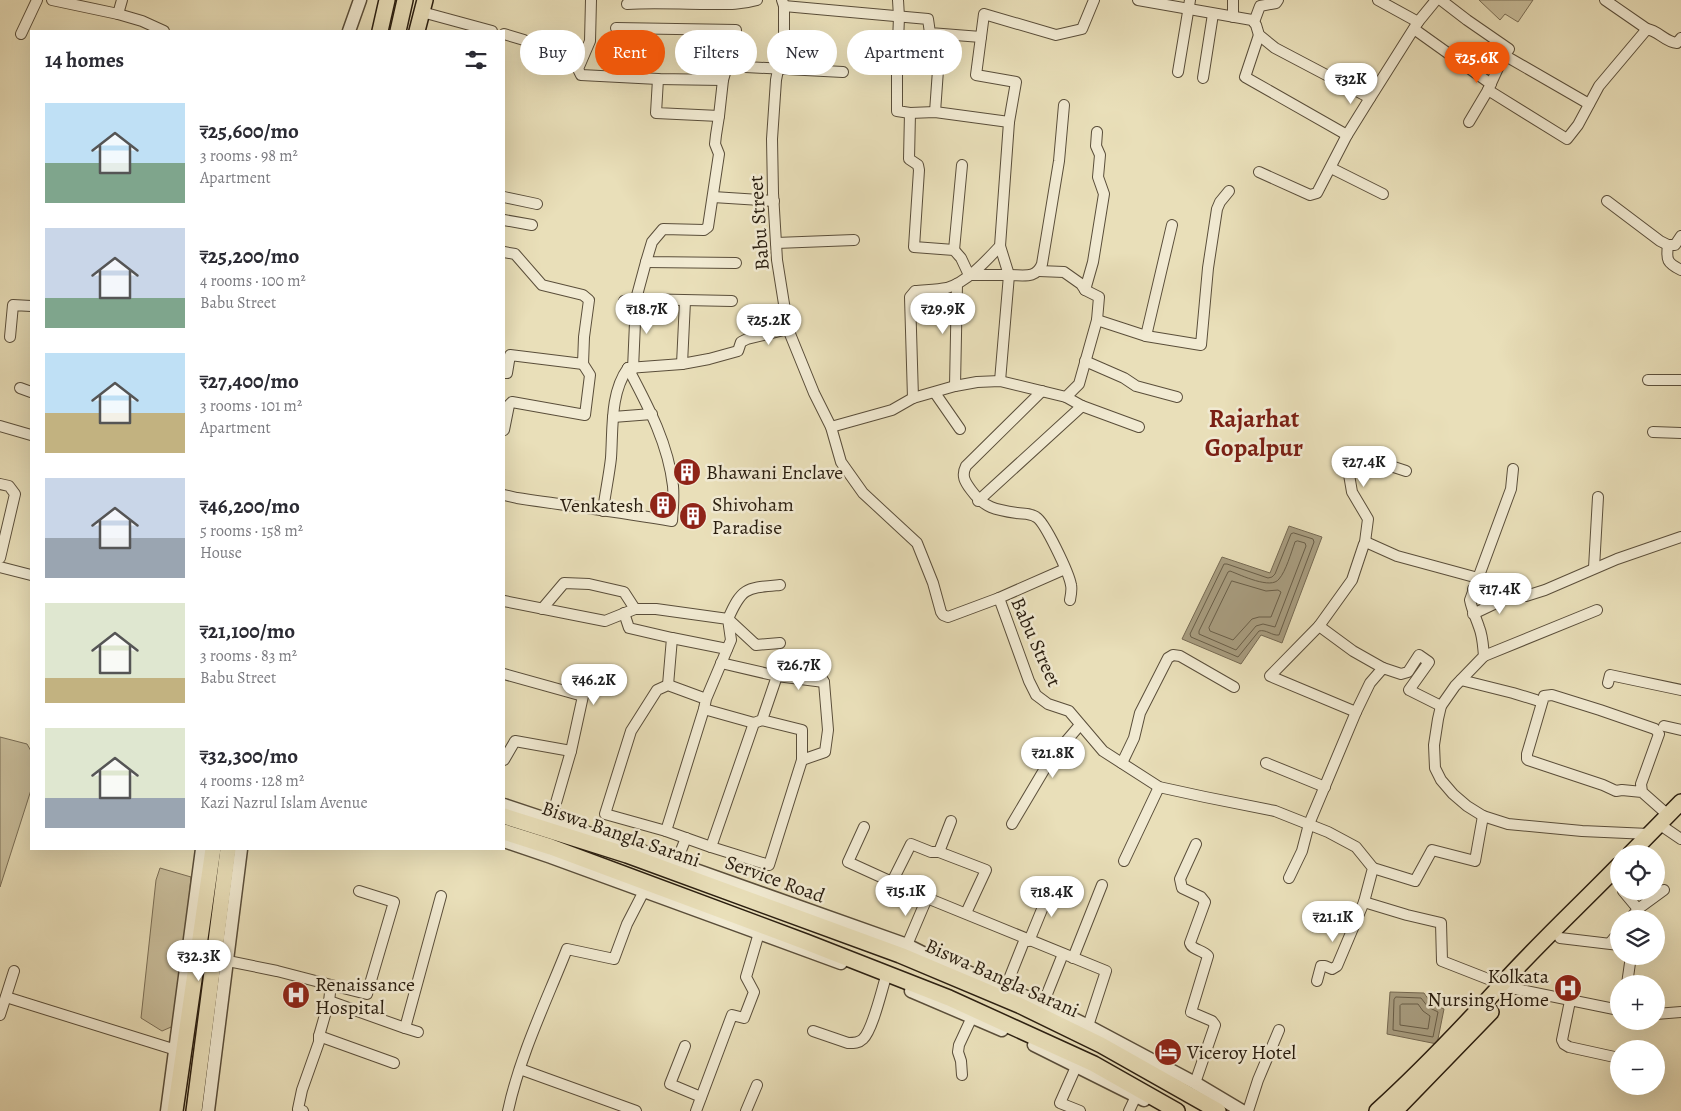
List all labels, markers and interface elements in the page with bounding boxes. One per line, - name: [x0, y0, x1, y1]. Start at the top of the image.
- chip: Buy: [520, 30, 585, 75]
- chip: Rent: [595, 30, 665, 75]
- chip: Filters: [675, 30, 757, 75]
- chip: New: [767, 30, 837, 75]
- chip: Apartment: [847, 30, 962, 75]
- pin: ₹25.6K: [1436, 42, 1518, 84]
- text: 14 homes: [45, 46, 124, 74]
- icon: filters: [462, 46, 490, 74]
- text: ₹25.6K: [1456, 47, 1498, 69]
- pin: ₹32K: [1321, 62, 1381, 105]
- text: ₹32K: [1335, 68, 1367, 90]
- text: ₹25,600/mo: [200, 117, 299, 145]
- icon: home: [85, 123, 145, 183]
- text: 3 rooms · 98 m²: [200, 145, 298, 167]
- text: Apartment: [200, 167, 271, 189]
- street label: Babu Street: [742, 174, 776, 272]
- text: ₹25,200/mo: [200, 242, 299, 270]
- icon: home: [85, 248, 145, 308]
- text: 4 rooms · 100 m²: [200, 270, 306, 292]
- text: Babu Street: [200, 292, 276, 314]
- pin: ₹18.7K: [606, 292, 688, 335]
- pin: ₹29.9K: [902, 292, 984, 335]
- text: ₹18.7K: [626, 298, 668, 320]
- text: ₹29.9K: [921, 298, 965, 320]
- pin: ₹25.2K: [728, 304, 810, 346]
- text: ₹25.2K: [747, 309, 791, 331]
- text: ₹27,400/mo: [200, 367, 299, 395]
- icon: home: [85, 373, 145, 433]
- text: 3 rooms · 101 m²: [200, 395, 302, 417]
- district label: Rajarhat Gopalpur: [1205, 402, 1303, 465]
- text: Apartment: [200, 417, 271, 439]
- pin: ₹27.4K: [1323, 446, 1405, 488]
- text: ₹27.4K: [1343, 451, 1385, 473]
- building icon: Bhawani Enclave: [672, 457, 702, 487]
- place label: Bhawani Enclave: [706, 459, 843, 486]
- building icon: Venkatesh: [648, 490, 678, 520]
- place label: Shivoham Paradise: [712, 491, 794, 541]
- text: ₹46,200/mo: [200, 492, 300, 520]
- place label: Venkatesh: [559, 492, 644, 519]
- icon: home: [85, 498, 145, 558]
- building icon: Shivoham Paradise: [678, 501, 708, 531]
- text: 5 rooms · 158 m²: [200, 520, 303, 542]
- text: House: [200, 542, 242, 564]
- pin: ₹17.4K: [1459, 572, 1541, 615]
- text: ₹17.4K: [1480, 578, 1520, 600]
- street label: Babu Street: [1004, 593, 1068, 691]
- text: ₹21,100/mo: [200, 617, 295, 645]
- icon: home: [85, 623, 145, 683]
- text: 3 rooms · 83 m²: [200, 645, 297, 667]
- pin: ₹26.7K: [758, 648, 840, 691]
- text: ₹26.7K: [778, 654, 820, 676]
- pin: ₹46.2K: [553, 664, 635, 706]
- text: Babu Street: [200, 667, 276, 689]
- text: ₹46.2K: [572, 669, 616, 691]
- pin: ₹21.8K: [1012, 736, 1094, 779]
- text: ₹32,300/mo: [200, 742, 298, 770]
- text: ₹21.8K: [1032, 742, 1074, 764]
- icon: home: [85, 748, 145, 808]
- text: 4 rooms · 128 m²: [200, 770, 304, 792]
- text: Kazi Nazrul Islam Avenue: [200, 792, 368, 814]
- street label: Biswa Bangla Sarani: [538, 794, 704, 874]
- map controls: [1610, 845, 1665, 1095]
- button: locate: [1610, 845, 1665, 900]
- street label: Service Road: [721, 848, 829, 910]
- pin: ₹15.1K: [865, 874, 947, 917]
- pin: ₹18.4K: [1011, 876, 1093, 918]
- text: ₹15.1K: [886, 880, 926, 902]
- text: ₹18.4K: [1031, 881, 1073, 903]
- pin: ₹21.1K: [1292, 900, 1374, 943]
- text: ₹21.1K: [1313, 906, 1353, 928]
- button: layers: [1610, 910, 1665, 965]
- street label: Biswa Bangla Sarani: [921, 932, 1083, 1024]
- pin: ₹32.3K: [158, 940, 240, 982]
- text: ₹32.3K: [178, 945, 220, 967]
- place label: Kolkata Nursing Home: [1427, 963, 1550, 1013]
- place label: Renaissance Hospital: [315, 971, 415, 1021]
- hospital icon: Kolkata Nursing Home: [1553, 973, 1583, 1003]
- button: +: [1610, 975, 1665, 1030]
- hospital icon: Renaissance Hospital: [281, 980, 311, 1010]
- hotel icon: Viceroy Hotel: [1153, 1037, 1183, 1067]
- place label: Viceroy Hotel: [1186, 1039, 1296, 1066]
- button: −: [1610, 1040, 1665, 1095]

